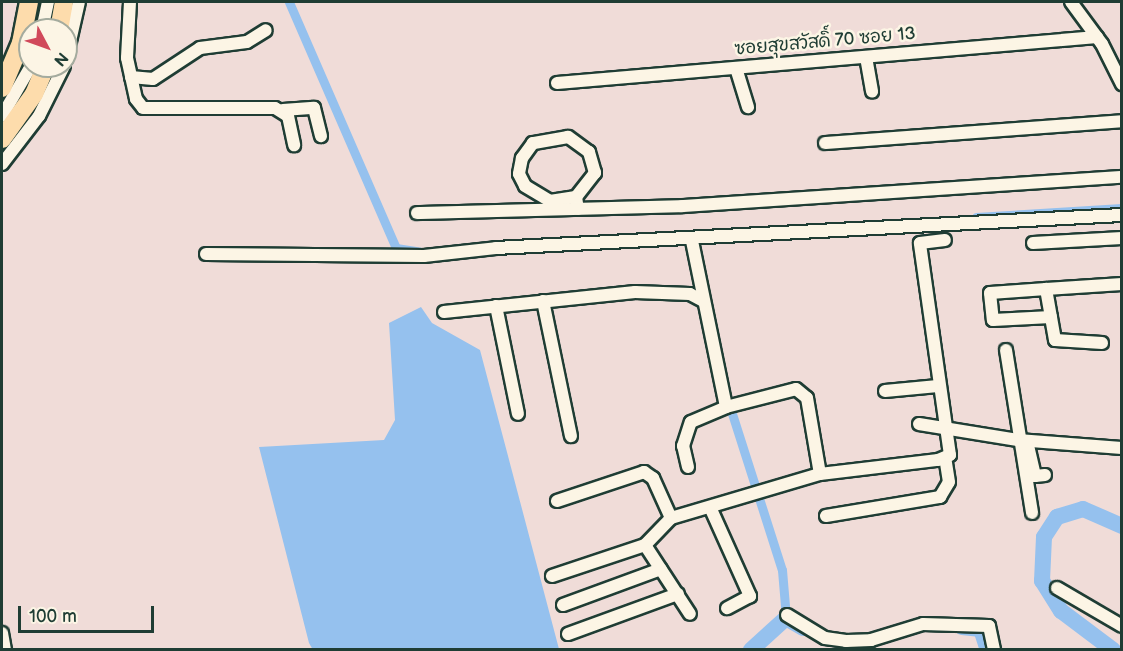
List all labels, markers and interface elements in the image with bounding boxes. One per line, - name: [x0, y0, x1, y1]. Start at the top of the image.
- north arrow: [18, 18, 78, 78]
- street label: ซอยสุขสวัสดิ์ 70 ซอย 13: [733, 23, 917, 61]
- text: N: [49, 48, 72, 70]
- scale bar: [21, 594, 158, 632]
- text: 100 m: [29, 606, 77, 627]

